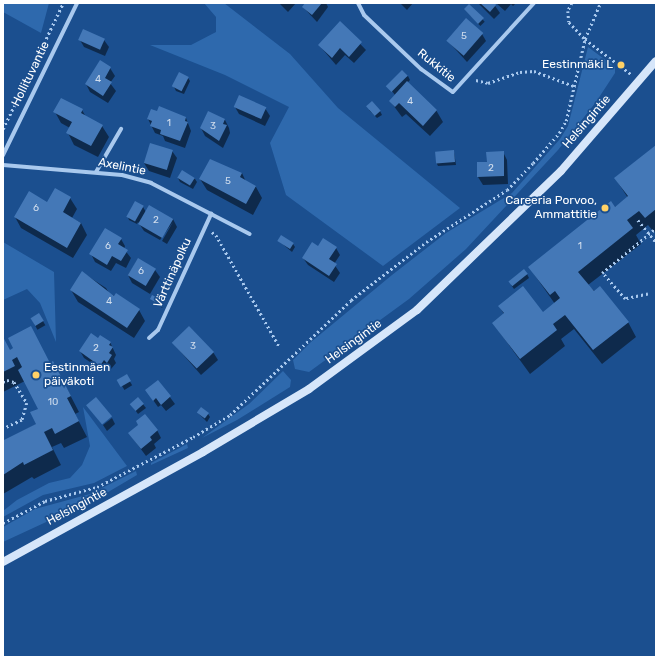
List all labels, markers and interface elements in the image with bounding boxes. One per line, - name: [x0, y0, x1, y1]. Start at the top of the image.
- house number: 5: [461, 31, 467, 43]
- street label: Hollituvantie: [9, 39, 53, 109]
- street label: Rukkitie: [414, 46, 458, 86]
- place label: Eestinmäki L: [542, 58, 613, 72]
- marker: Eestinmäki L: [616, 60, 626, 70]
- house number: 4: [95, 74, 101, 86]
- street label: Helsingintie: [560, 92, 614, 152]
- house number: 4: [407, 96, 413, 108]
- house number: 1: [167, 118, 171, 130]
- house number: 3: [210, 121, 216, 133]
- street label: Axelintie: [97, 155, 147, 179]
- house number: 2: [488, 163, 494, 175]
- house number: 5: [225, 176, 231, 188]
- place label: Careeria Porvoo, Ammattitie: [505, 194, 597, 222]
- house number: 6: [33, 203, 39, 215]
- marker: Careeria Porvoo, Ammattitie: [600, 203, 610, 213]
- house number: 2: [153, 215, 159, 227]
- street label: Värttinäpolku: [151, 236, 195, 310]
- house number: 6: [105, 241, 111, 253]
- house number: 1: [578, 241, 582, 253]
- house number: 6: [138, 266, 144, 278]
- house number: 4: [106, 296, 112, 308]
- street label: Helsingintie: [323, 317, 385, 367]
- house number: 3: [190, 341, 196, 353]
- house number: 2: [93, 343, 99, 355]
- place label: Eestinmäen päiväkoti: [44, 361, 110, 389]
- marker: Eestinmäen päiväkoti: [31, 370, 41, 380]
- house number: 10: [48, 397, 58, 409]
- street label: Helsingintie: [44, 485, 110, 529]

